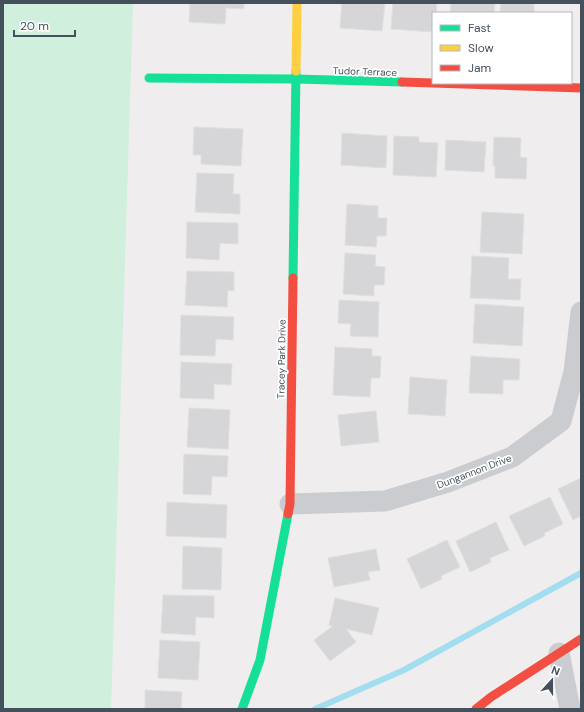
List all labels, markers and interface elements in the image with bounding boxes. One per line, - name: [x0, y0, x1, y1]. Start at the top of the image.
- scale bar: [14, 12, 75, 38]
- legend: [432, 12, 572, 84]
- text: 20 m: [20, 18, 49, 34]
- text: Fast: [468, 20, 491, 36]
- text: Slow: [468, 40, 494, 56]
- text: Jam: [468, 60, 491, 76]
- street label: Tudor Terrace: [333, 64, 398, 79]
- street label: Tracey Park Drive: [274, 319, 289, 399]
- street label: Dungannon Drive: [435, 451, 514, 492]
- north arrow: [532, 660, 572, 700]
- text: N: [549, 663, 562, 679]

